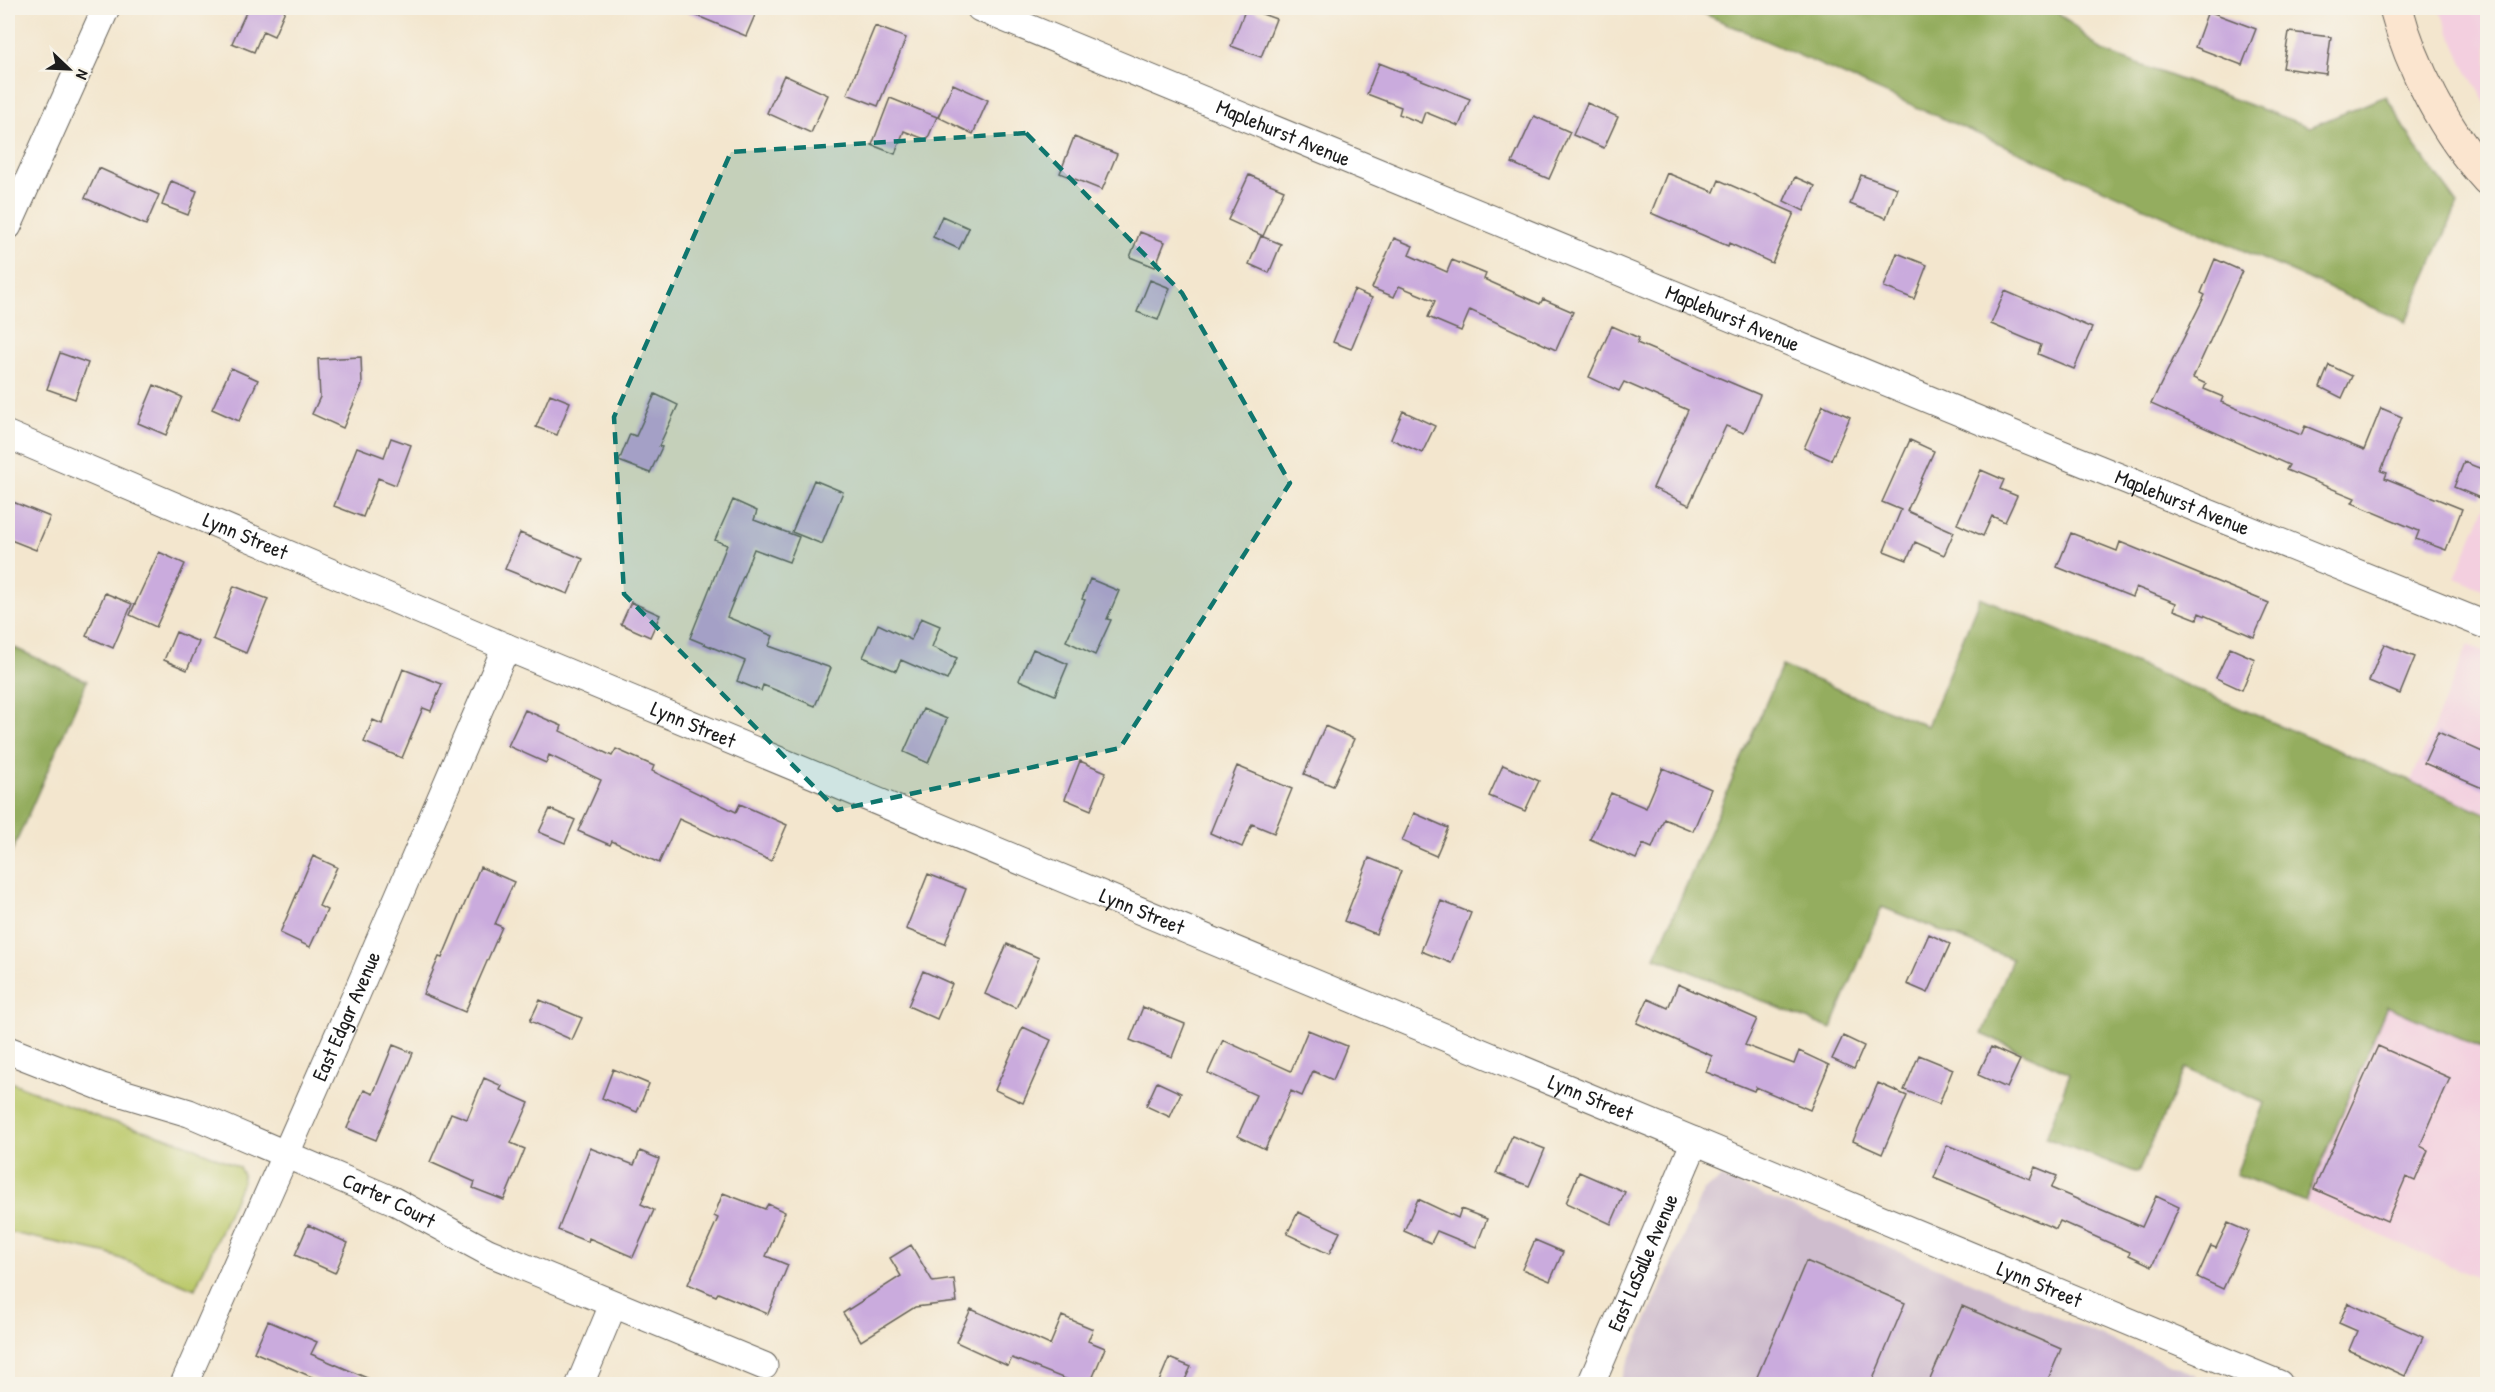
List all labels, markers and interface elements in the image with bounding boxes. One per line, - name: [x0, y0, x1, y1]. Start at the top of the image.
- north arrow: [39, 39, 99, 99]
- text: N: [71, 67, 95, 84]
- street label: Maplehurst Avenue: [1212, 92, 1355, 173]
- street label: Maplehurst Avenue: [1661, 277, 1804, 359]
- street label: Maplehurst Avenue: [2111, 462, 2254, 542]
- street label: Lynn Street: [199, 505, 293, 567]
- street label: Lynn Street: [647, 694, 741, 755]
- street label: Lynn Street: [1095, 880, 1190, 942]
- street label: East Edgar Avenue: [305, 947, 387, 1086]
- street label: Lynn Street: [1544, 1067, 1639, 1128]
- street label: Carter Court: [338, 1165, 441, 1235]
- street label: East LaSalle Avenue: [1600, 1189, 1685, 1336]
- street label: Lynn Street: [1993, 1253, 2087, 1315]

